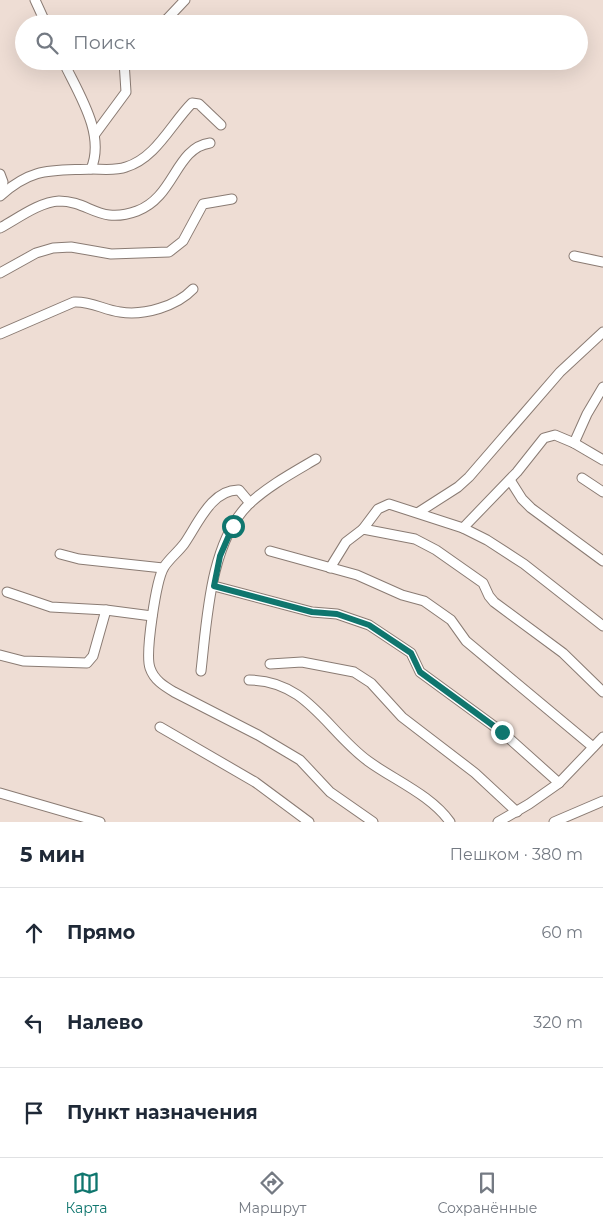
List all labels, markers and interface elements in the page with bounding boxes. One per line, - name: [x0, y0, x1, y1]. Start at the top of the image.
- search box: [15, 15, 588, 70]
- icon: search: [33, 29, 61, 57]
- text: Поиск: [73, 31, 136, 54]
- route start: [222, 515, 245, 538]
- route end: [491, 721, 514, 744]
- text: 5 мин: [20, 842, 85, 867]
- text: Пешком · 380 m: [450, 845, 583, 864]
- icon: ahead: [20, 919, 48, 947]
- text: Прямо: [67, 921, 135, 944]
- text: 60 m: [541, 923, 583, 942]
- icon: left: [20, 1009, 48, 1037]
- text: Налево: [67, 1011, 143, 1034]
- text: 320 m: [533, 1013, 583, 1032]
- icon: arrive: [20, 1099, 48, 1127]
- text: Пункт назначения: [67, 1101, 258, 1124]
- tab: Карта: [65, 1169, 107, 1217]
- tab: Маршрут: [238, 1169, 306, 1217]
- tab: Сохранённые: [437, 1169, 537, 1217]

